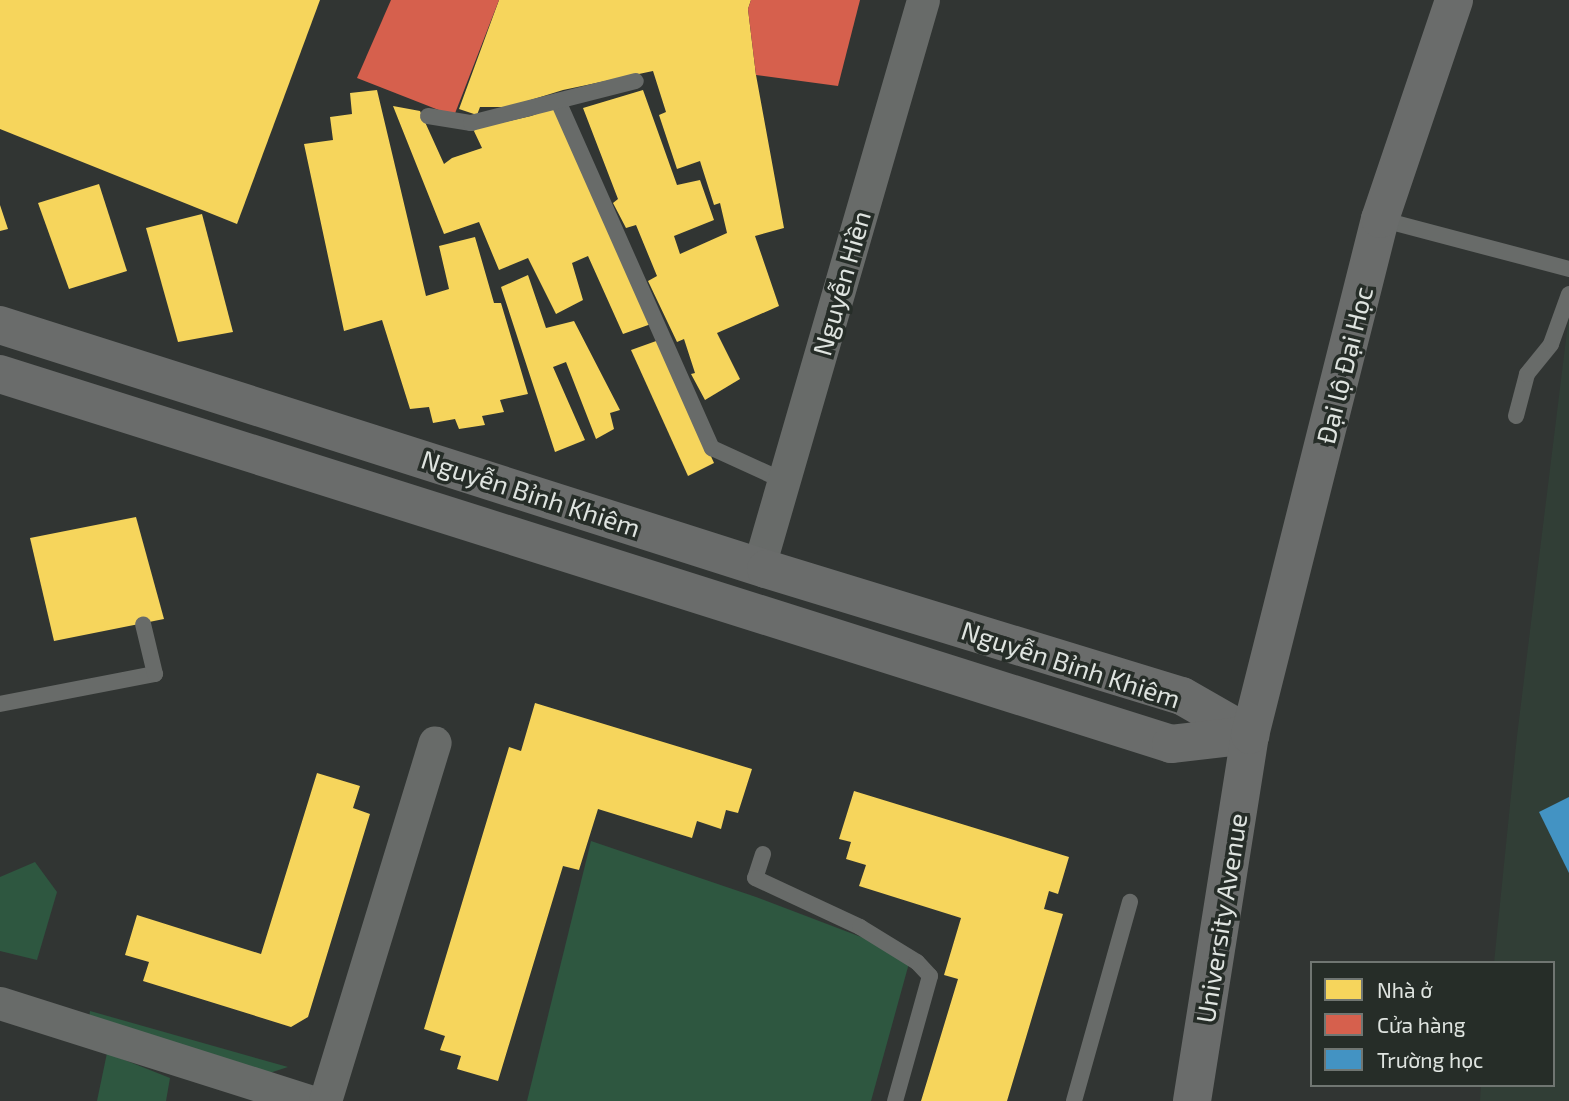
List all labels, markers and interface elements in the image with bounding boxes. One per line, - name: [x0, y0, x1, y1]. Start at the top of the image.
- street label: Nguyễn Hiền: [805, 207, 877, 359]
- street label: Đại lộ Đại Học: [1309, 283, 1379, 447]
- street label: Nguyễn Bỉnh Khiêm: [418, 443, 644, 543]
- street label: Nguyễn Bỉnh Khiêm: [958, 614, 1184, 714]
- street label: University Avenue: [1189, 810, 1253, 1026]
- legend: [1310, 961, 1555, 1087]
- text: Nhà ở: [1377, 977, 1432, 1002]
- text: Cửa hàng: [1377, 1012, 1465, 1037]
- text: Trường học: [1377, 1047, 1483, 1072]

